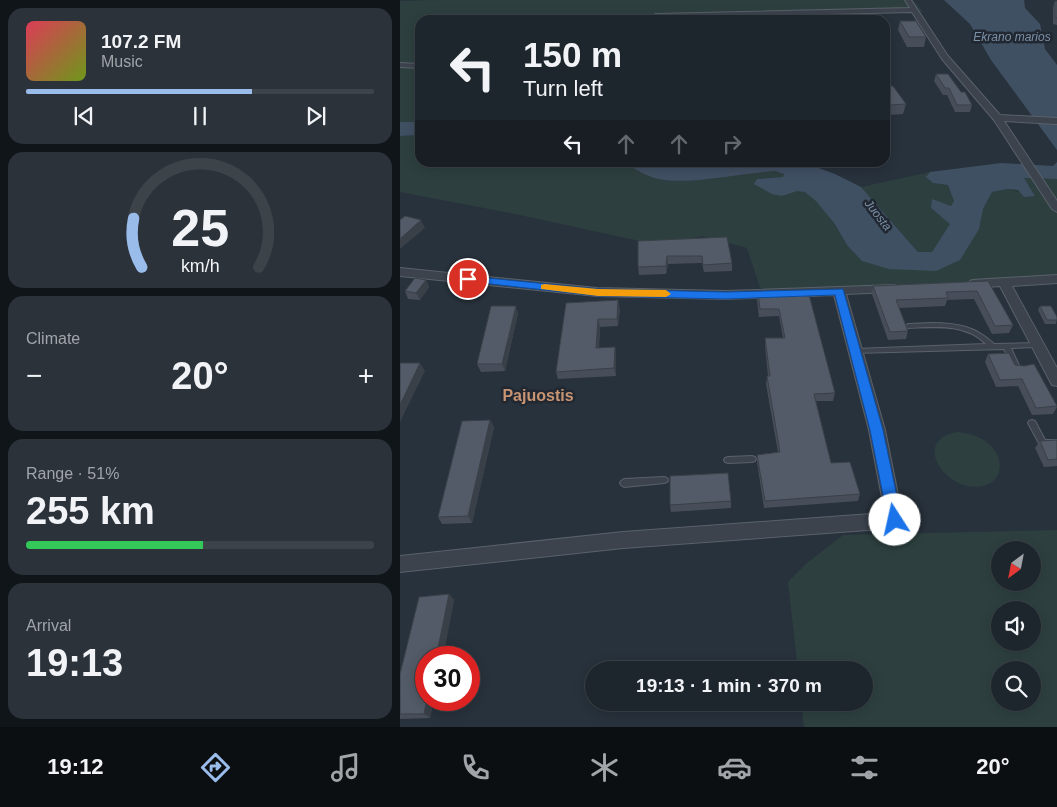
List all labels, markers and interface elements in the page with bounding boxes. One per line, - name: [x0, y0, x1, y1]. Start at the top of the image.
- water label: Ekrano marios: [973, 30, 1051, 44]
- text: 107.2 FM: [101, 31, 181, 52]
- icon: left: [440, 35, 505, 100]
- text: 150 m: [523, 35, 622, 74]
- text: Music: [101, 53, 143, 70]
- text: Turn left: [523, 76, 603, 101]
- icon: previous: [70, 102, 98, 130]
- icon: pause: [186, 102, 214, 130]
- icon: next: [302, 102, 330, 130]
- icon: left: [559, 130, 587, 158]
- icon: ahead: [612, 130, 640, 158]
- icon: ahead: [665, 130, 693, 158]
- icon: right: [718, 130, 746, 158]
- water label: Juosta: [861, 196, 895, 233]
- text: 25: [171, 199, 229, 257]
- text: km/h: [181, 256, 219, 276]
- pin: [447, 258, 489, 300]
- icon: arrive: [454, 265, 482, 293]
- text: Climate: [26, 330, 80, 347]
- text: 20°: [171, 355, 229, 397]
- text: −: [26, 360, 42, 391]
- text: +: [358, 360, 374, 391]
- district label: Pajuostis: [502, 387, 574, 404]
- text: Range · 51%: [26, 465, 119, 482]
- text: 255 km: [26, 490, 155, 532]
- position arrow: [868, 493, 920, 545]
- north arrow: [991, 541, 1041, 591]
- map controls: [991, 541, 1041, 711]
- button: sound: [991, 601, 1041, 651]
- text: Arrival: [26, 617, 71, 634]
- text: 19:13: [26, 642, 123, 684]
- speed limit sign: 30: [415, 646, 480, 711]
- button: search: [991, 661, 1041, 711]
- text: 19:13 · 1 min · 370 m: [636, 675, 822, 696]
- icon: directions: [198, 750, 233, 785]
- icon: music: [328, 750, 363, 785]
- icon: phone: [458, 750, 493, 785]
- icon: climate: [587, 750, 622, 785]
- icon: car: [717, 750, 752, 785]
- icon: filters: [847, 750, 882, 785]
- text: 19:12: [47, 754, 104, 779]
- text: 20°: [976, 754, 1010, 779]

